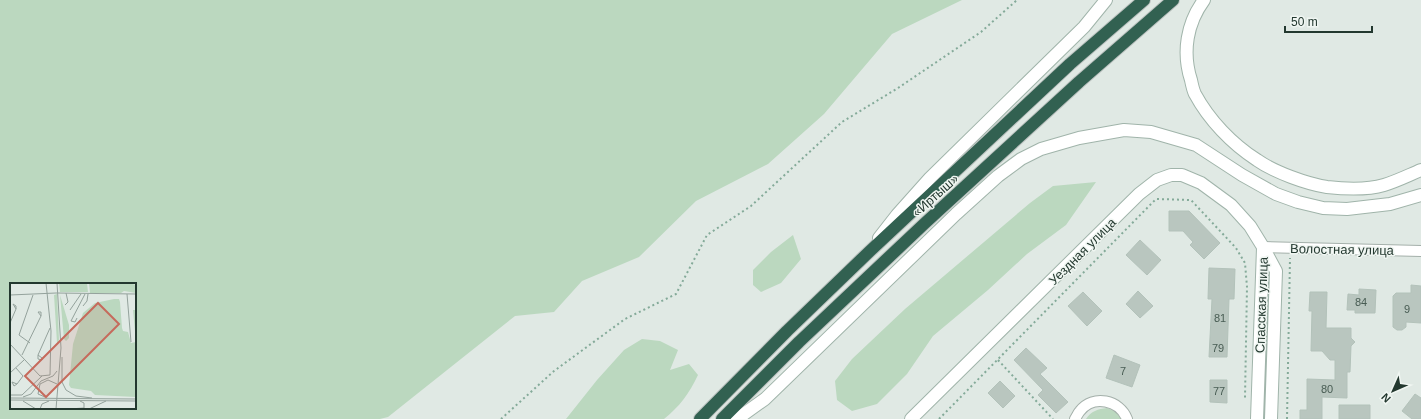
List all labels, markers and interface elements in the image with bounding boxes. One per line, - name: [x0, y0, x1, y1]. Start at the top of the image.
- scale bar: [1285, 8, 1372, 34]
- text: 50 m: [1291, 15, 1318, 29]
- street label: «Иртыш»: [909, 171, 961, 220]
- street label: Уездная улица: [1046, 214, 1119, 288]
- street label: Волостная улица: [1290, 241, 1395, 258]
- street label: Спасская улица: [1252, 256, 1271, 353]
- inset map: [10, 283, 136, 409]
- house number: 84: [1355, 296, 1367, 308]
- house number: 9: [1404, 303, 1410, 315]
- house number: 81: [1214, 312, 1226, 324]
- house number: 79: [1212, 342, 1224, 354]
- house number: 7: [1120, 365, 1126, 377]
- north arrow: [1373, 371, 1413, 411]
- house number: 80: [1321, 383, 1333, 395]
- house number: 77: [1213, 385, 1225, 397]
- text: N: [1379, 391, 1393, 405]

